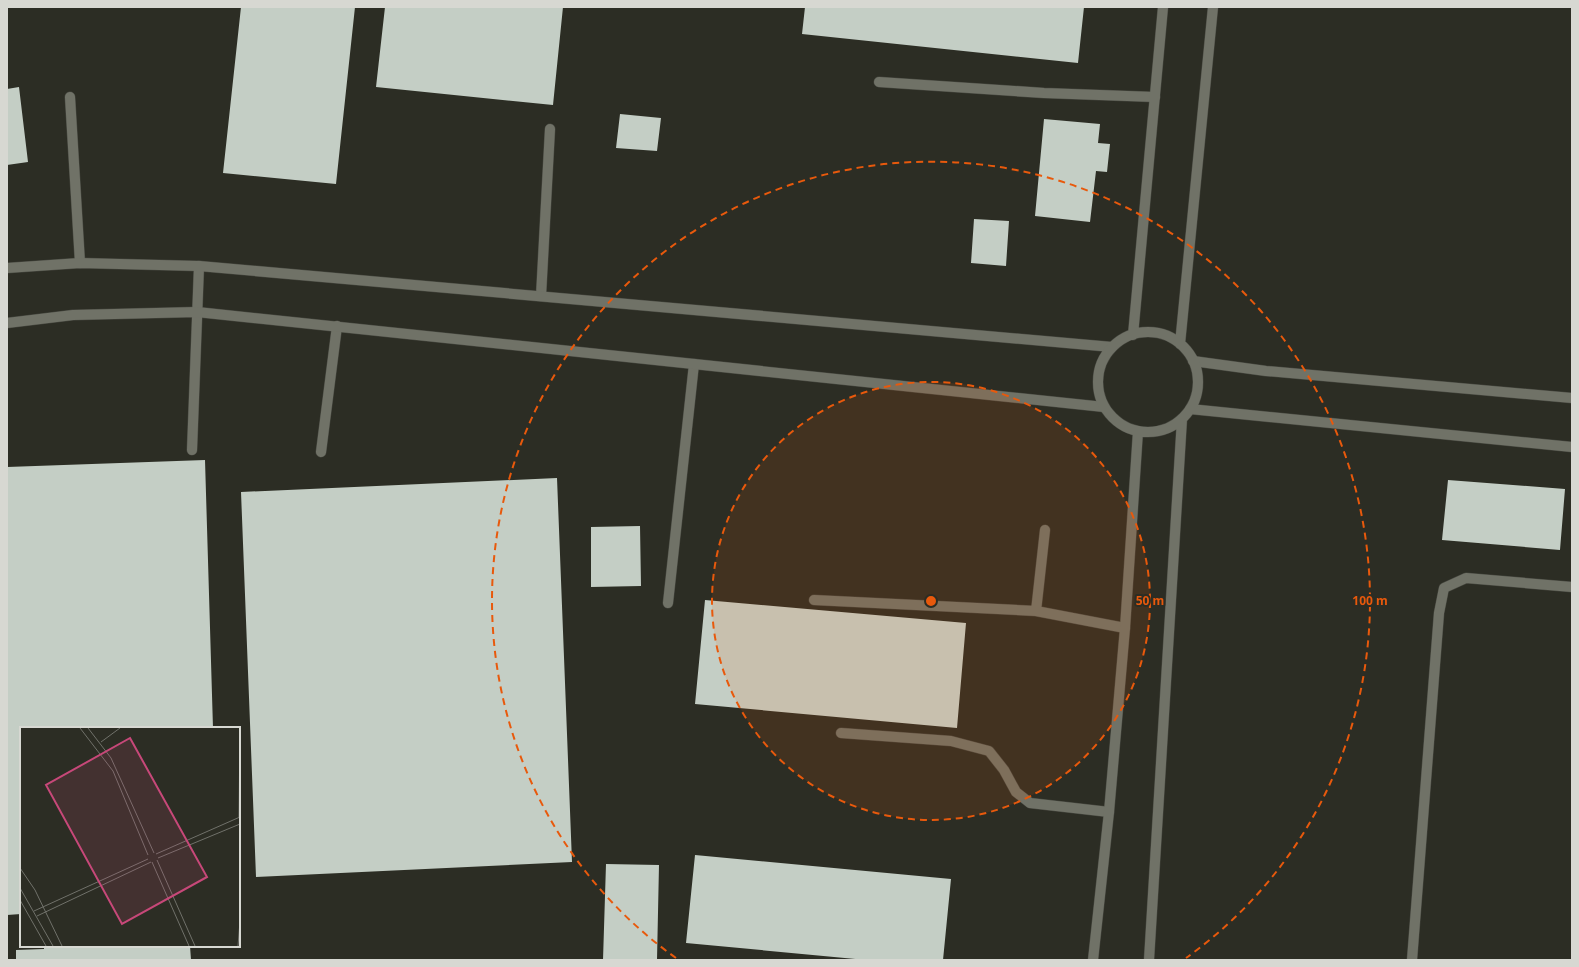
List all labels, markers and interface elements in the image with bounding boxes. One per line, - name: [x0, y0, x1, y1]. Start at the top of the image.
- text: 50 m: [1136, 592, 1164, 609]
- text: 100 m: [1352, 592, 1388, 609]
- centre of rings: [924, 594, 938, 608]
- inset map: [20, 727, 240, 947]

